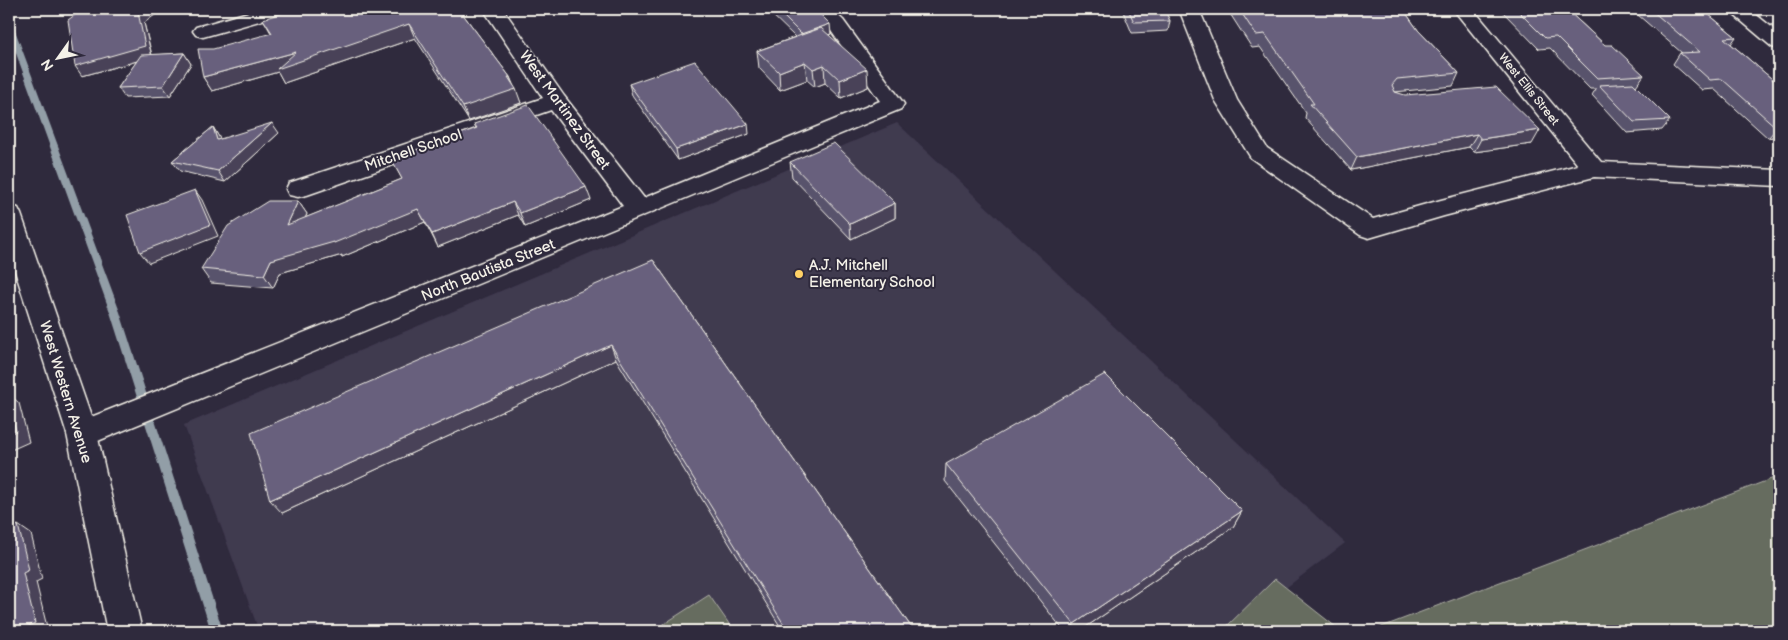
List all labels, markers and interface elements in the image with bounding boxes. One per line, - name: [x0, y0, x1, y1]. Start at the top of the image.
- north arrow: [32, 32, 82, 82]
- street label: West Martinez Street: [515, 47, 614, 174]
- street label: West Ellis Street: [1495, 50, 1562, 129]
- text: N: [38, 56, 58, 74]
- street label: Mitchell School: [362, 125, 464, 176]
- street label: North Bautista Street: [419, 235, 558, 306]
- place label: A.J. Mitchell Elementary School: [809, 256, 935, 292]
- marker: A.J. Mitchell Elementary School: [793, 268, 805, 280]
- street label: West Western Avenue: [35, 319, 96, 466]

